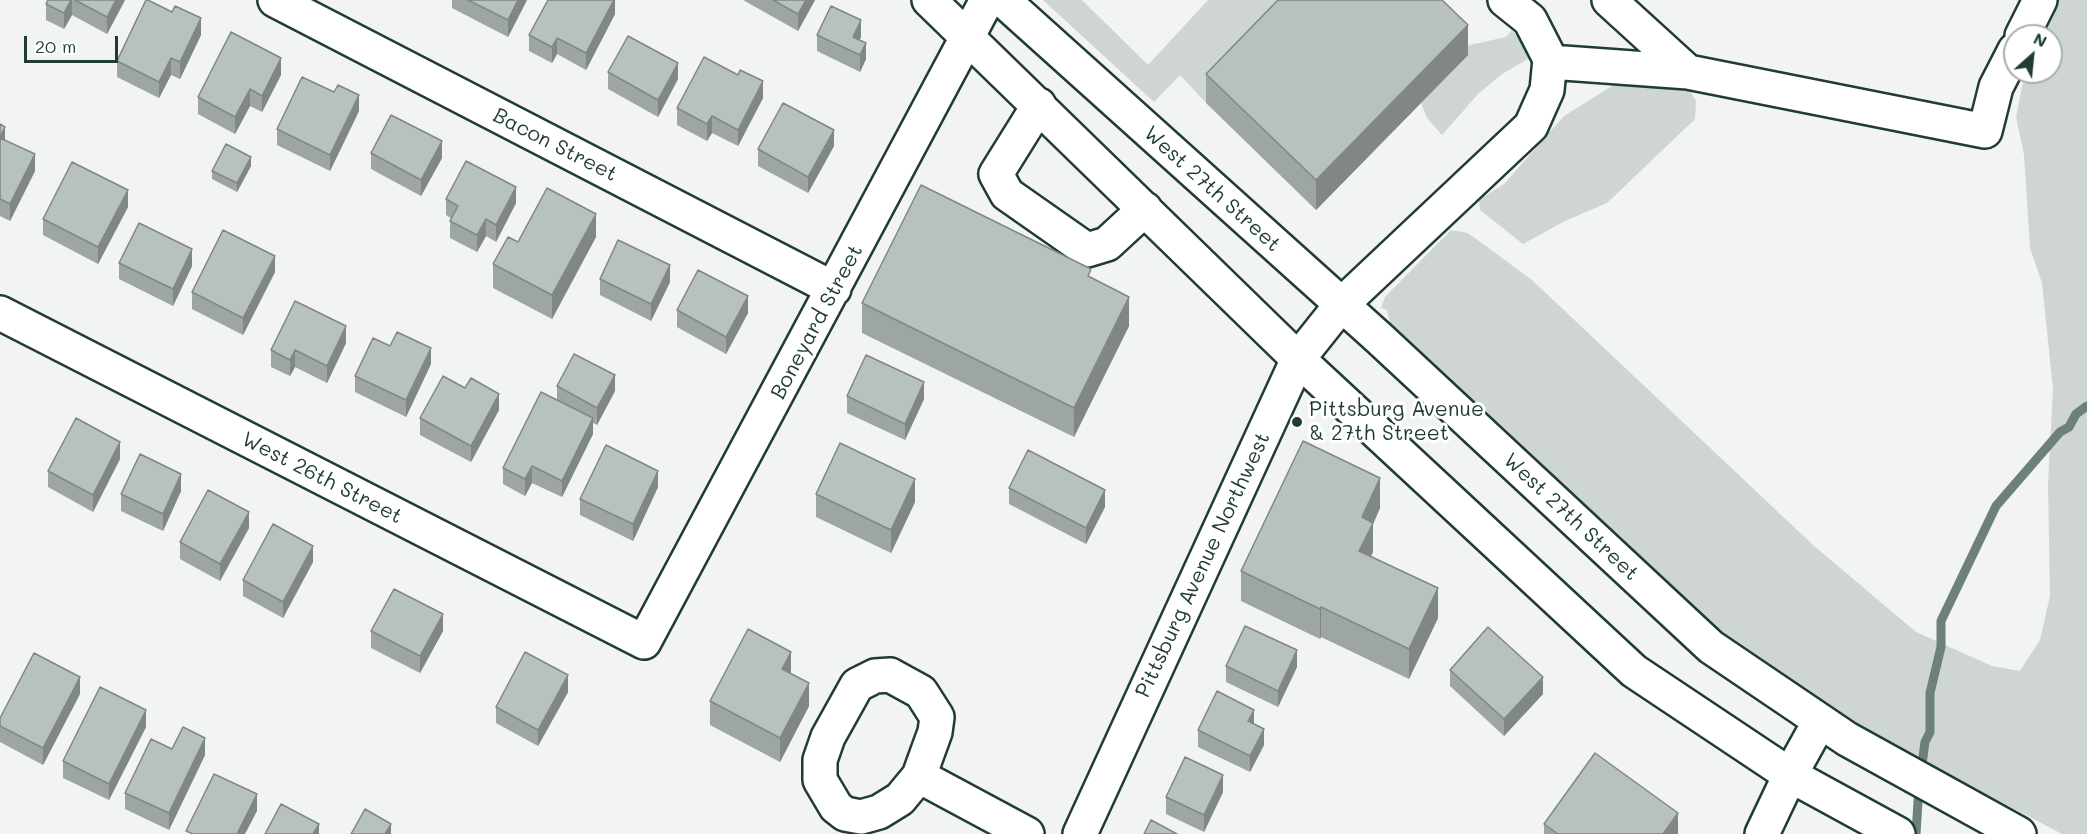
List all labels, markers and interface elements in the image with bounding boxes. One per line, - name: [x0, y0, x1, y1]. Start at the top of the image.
- scale bar: [27, 24, 122, 62]
- north arrow: [2003, 24, 2063, 84]
- text: N: [2030, 27, 2051, 51]
- text: 20 m: [35, 34, 76, 58]
- street label: Bacon Street: [489, 103, 621, 187]
- street label: West 27th Street: [1138, 121, 1286, 257]
- street label: Boneyard Street: [766, 240, 868, 404]
- place label: Pittsburg Avenue & 27th Street: [1309, 397, 1484, 447]
- marker: Pittsburg Avenue & 27th Street: [1290, 415, 1304, 429]
- street label: West 26th Street: [238, 427, 406, 529]
- street label: Pittsburg Avenue Northwest: [1130, 428, 1276, 702]
- street label: West 27th Street: [1498, 448, 1644, 586]

